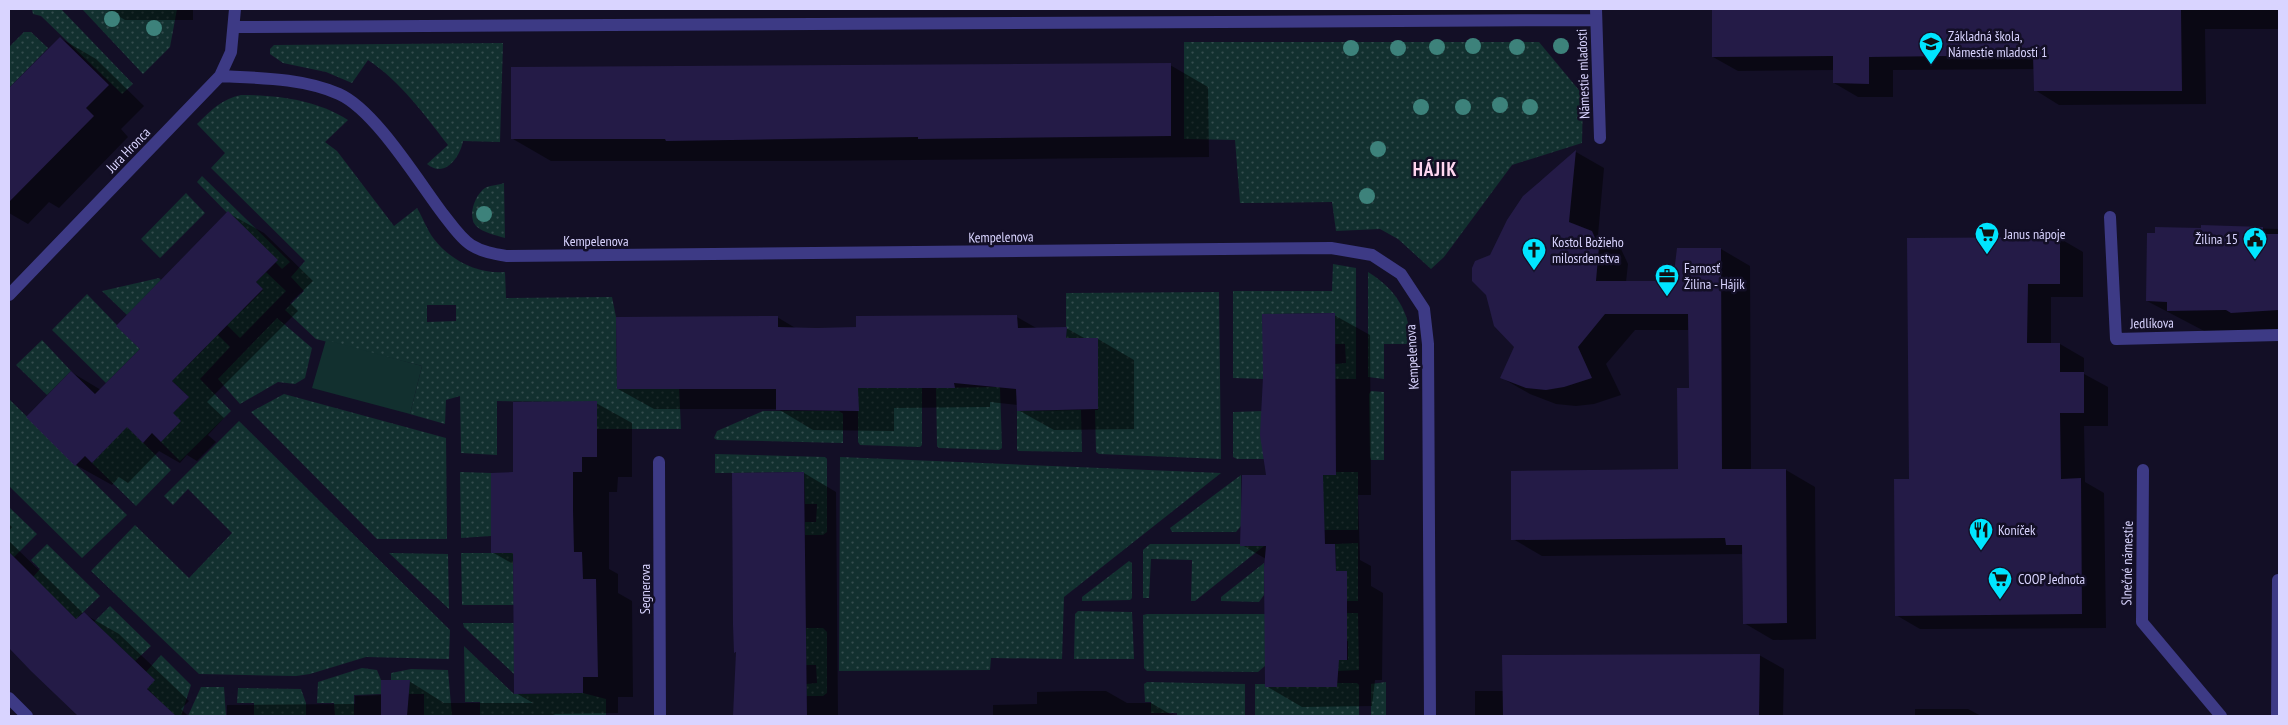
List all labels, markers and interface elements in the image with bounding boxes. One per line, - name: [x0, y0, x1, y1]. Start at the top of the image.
- place label: Základná škola, Námestie mladosti 1: [1948, 27, 2047, 61]
- street label: Námestie mladosti: [1572, 29, 1594, 119]
- school or university icon: Základná škola, Námestie mladosti 1: [1918, 31, 1944, 65]
- street label: Jura Hronca: [101, 124, 154, 177]
- district label: HÁJIK: [1413, 157, 1457, 181]
- supermarket icon: Janus nápoje: [1974, 221, 2000, 255]
- place label: Janus nápoje: [2003, 225, 2066, 243]
- public building icon: Žilina 15: [2242, 226, 2268, 260]
- street label: Kempelenova: [968, 227, 1034, 247]
- place label: Žilina 15: [2195, 230, 2238, 248]
- street label: Kempelenova: [563, 232, 629, 250]
- place label: Kostol Božieho milosrdenstva: [1552, 233, 1624, 267]
- church icon: Kostol Božieho milosrdenstva: [1521, 237, 1547, 271]
- place label: Farnosť Žilina - Hájik: [1684, 259, 1745, 293]
- office icon: Farnosť Žilina - Hájik: [1654, 263, 1680, 297]
- street label: Jedlíkova: [2129, 314, 2174, 332]
- street label: Kempelenova: [1401, 324, 1423, 390]
- restaurant icon: Koníček: [1968, 517, 1994, 551]
- street label: Slnečné námestie: [2117, 520, 2137, 606]
- place label: Koníček: [1998, 521, 2036, 539]
- street label: Segnerova: [636, 564, 654, 614]
- supermarket icon: COOP Jednota: [1987, 566, 2013, 600]
- place label: COOP Jednota: [2018, 570, 2085, 588]

